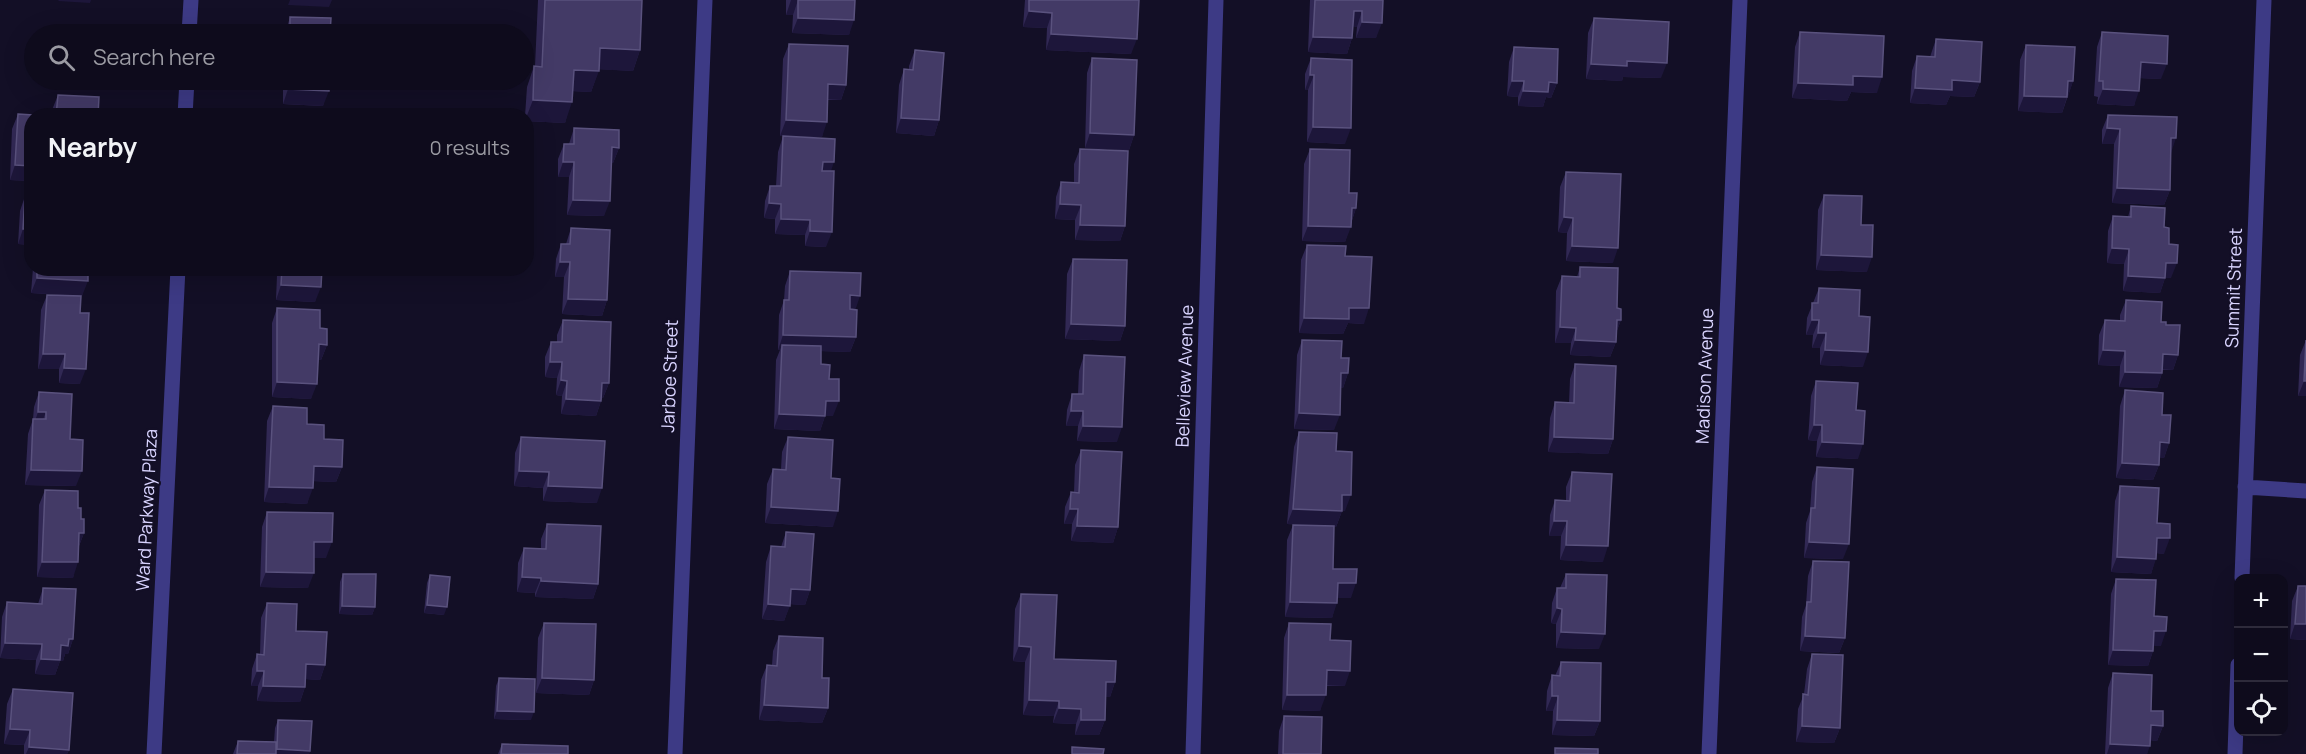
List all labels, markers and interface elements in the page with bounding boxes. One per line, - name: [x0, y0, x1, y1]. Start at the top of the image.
- search box: [24, 24, 534, 90]
- icon: search: [45, 41, 78, 74]
- text: Search here: [93, 42, 215, 72]
- text: Nearby: [48, 129, 137, 165]
- text: 0 results: [430, 134, 510, 161]
- street label: Summit Street: [2219, 227, 2247, 348]
- street label: Belleview Avenue: [1170, 304, 1198, 448]
- street label: Madison Avenue: [1690, 308, 1718, 444]
- street label: Jarboe Street: [655, 319, 683, 433]
- street label: Ward Parkway Plaza: [130, 428, 162, 592]
- map controls: [2234, 574, 2288, 736]
- button: +: [2234, 574, 2288, 628]
- button: −: [2234, 628, 2288, 682]
- button: locate: [2234, 682, 2288, 736]

